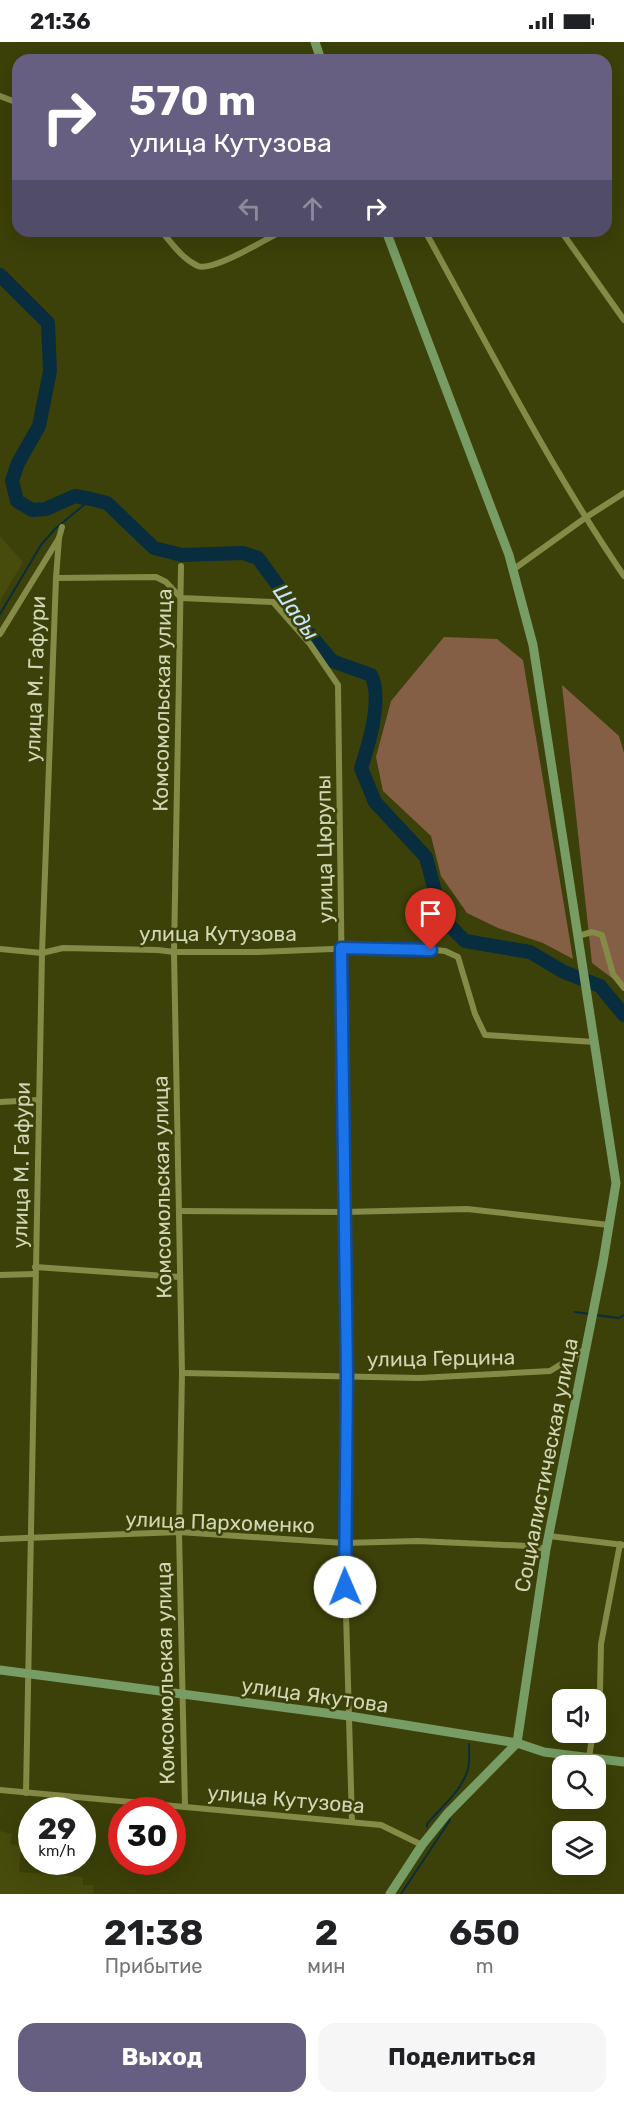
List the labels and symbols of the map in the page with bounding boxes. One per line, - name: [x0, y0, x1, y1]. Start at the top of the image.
- water label: Шады: [267, 579, 325, 646]
- street label: Комсомольская улица: [148, 588, 176, 812]
- street label: улица М. Гафури: [20, 595, 50, 763]
- street label: улица Цюрупы: [310, 774, 338, 924]
- pin: [405, 888, 456, 950]
- street label: улица Кутузова: [139, 921, 297, 946]
- street label: Комсомольская улица: [148, 1075, 176, 1299]
- street label: улица М. Гафури: [7, 1082, 35, 1248]
- street label: Социалистическая улица: [509, 1336, 583, 1594]
- street label: улица Герцина: [367, 1344, 515, 1372]
- street label: улица Пархоменко: [125, 1506, 315, 1538]
- position arrow: [313, 1555, 377, 1619]
- street label: Комсомольская улица: [151, 1561, 179, 1785]
- street label: улица Якутова: [240, 1672, 390, 1718]
- street label: улица Кутузова: [206, 1780, 366, 1818]
- speed limit sign: 30: [108, 1797, 186, 1875]

